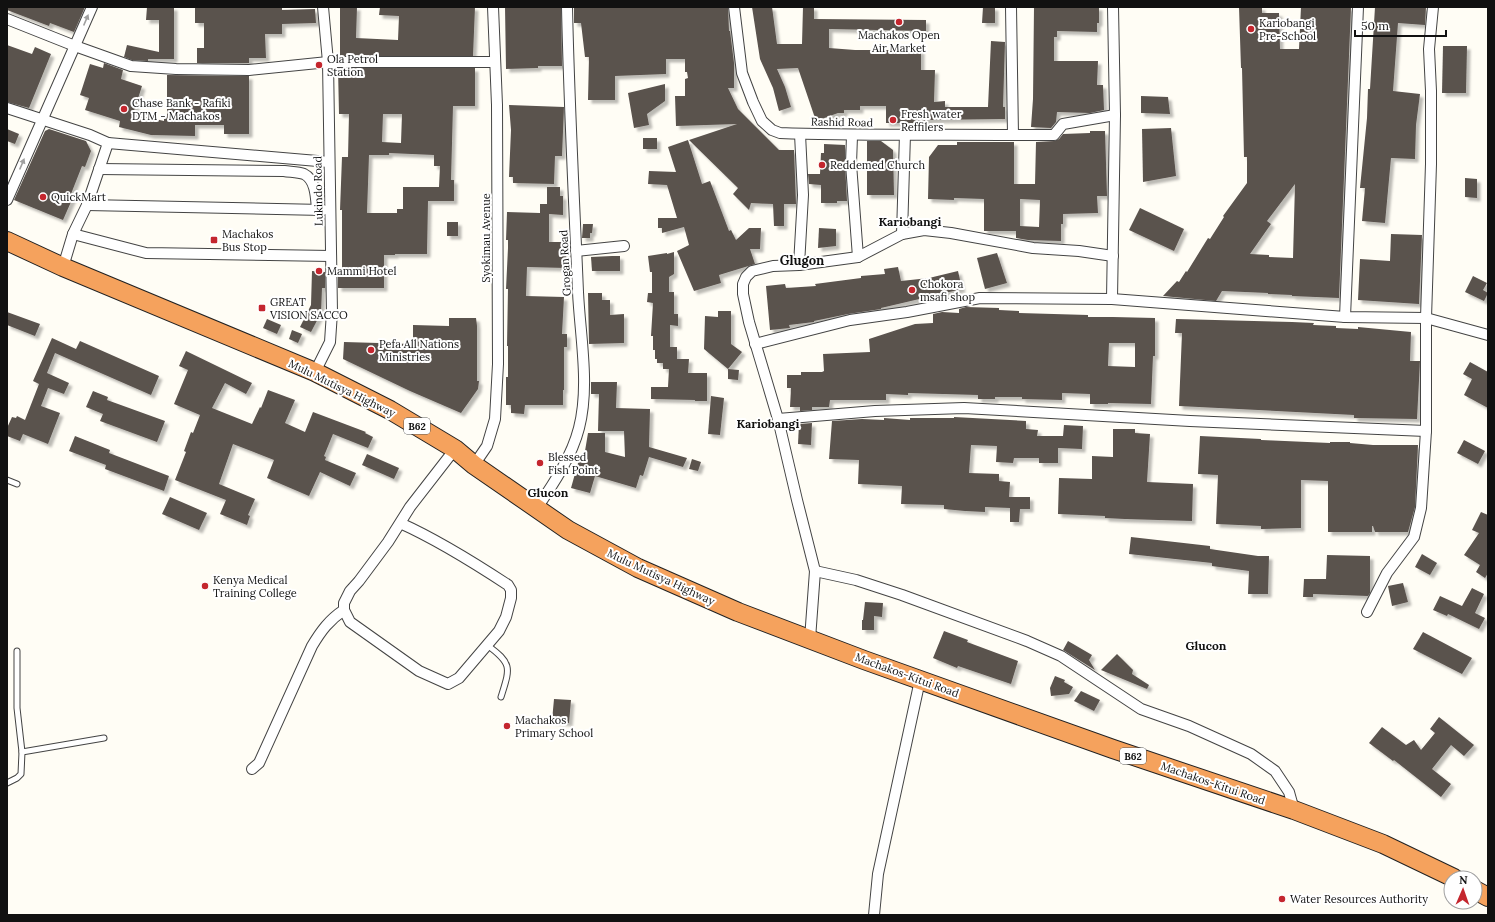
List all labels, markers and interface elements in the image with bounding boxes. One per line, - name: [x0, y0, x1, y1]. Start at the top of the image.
- scale bar: [1355, 12, 1446, 38]
- one-way arrow: [84, 14, 90, 26]
- place label: Kariobangi Pre-School: [1259, 16, 1316, 43]
- marker: Machakos Open Air Market: [894, 17, 904, 27]
- text: 50 m: [1361, 18, 1389, 33]
- marker: Kariobangi Pre-School: [1246, 24, 1256, 34]
- place label: Machakos Open Air Market: [858, 28, 940, 55]
- place label: Ola Petrol Station: [327, 52, 378, 79]
- marker: Ola Petrol Station: [314, 60, 324, 70]
- place label: Chase Bank - Rafiki DTM - Machakos: [132, 96, 231, 123]
- marker: Chase Bank - Rafiki DTM - Machakos: [119, 104, 129, 114]
- place label: Fresh water Reffilers: [901, 107, 962, 134]
- street label: Rashid Road: [811, 114, 874, 130]
- marker: Fresh water Reffilers: [888, 115, 898, 125]
- street label: Lukindo Road: [310, 155, 326, 226]
- one-way arrow: [20, 158, 26, 170]
- place label: Reddemed Church: [830, 158, 925, 172]
- marker: Reddemed Church: [817, 160, 827, 170]
- place label: QuickMart: [51, 190, 107, 204]
- marker: QuickMart: [38, 192, 48, 202]
- street label: Syokimau Avenue: [479, 193, 493, 283]
- district label: Kariobangi: [879, 214, 942, 229]
- place label: Machakos Bus Stop: [222, 227, 273, 254]
- street label: Grogan Road: [556, 229, 574, 296]
- marker: Machakos Bus Stop: [209, 235, 219, 245]
- district label: Glugon: [780, 252, 825, 269]
- place label: Mammi Hotel: [327, 264, 396, 278]
- marker: Mammi Hotel: [314, 266, 324, 276]
- place label: Chokora msafi shop: [920, 277, 975, 304]
- marker: Chokora msafi shop: [907, 285, 917, 295]
- place label: GREAT VISION SACCO: [269, 295, 348, 322]
- marker: GREAT VISION SACCO: [257, 303, 267, 313]
- place label: Pefa All Nations Ministries: [379, 337, 459, 364]
- marker: Pefa All Nations Ministries: [366, 345, 376, 355]
- street label: Mulu Mutisya Highway: [286, 356, 398, 420]
- district label: Kariobangi: [737, 416, 800, 431]
- road number: B62: [404, 418, 430, 434]
- place label: Blessed Fish Point: [548, 450, 599, 477]
- marker: Blessed Fish Point: [535, 458, 545, 468]
- district label: Glucon: [528, 485, 569, 500]
- street label: Mulu Mutisya Highway: [605, 546, 717, 608]
- place label: Kenya Medical Training College: [213, 573, 297, 600]
- marker: Kenya Medical Training College: [200, 581, 210, 591]
- district label: Glucon: [1186, 638, 1227, 653]
- street label: Machakos-Kitui Road: [853, 650, 961, 700]
- place label: Machakos Primary School: [515, 713, 593, 740]
- marker: Machakos Primary School: [502, 721, 512, 731]
- road number: B62: [1120, 748, 1146, 764]
- street label: Machakos-Kitui Road: [1159, 759, 1267, 808]
- north arrow: [1443, 870, 1483, 910]
- text: N: [1459, 873, 1468, 887]
- place label: Water Resources Authority: [1290, 892, 1428, 906]
- marker: Water Resources Authority: [1277, 894, 1287, 904]

